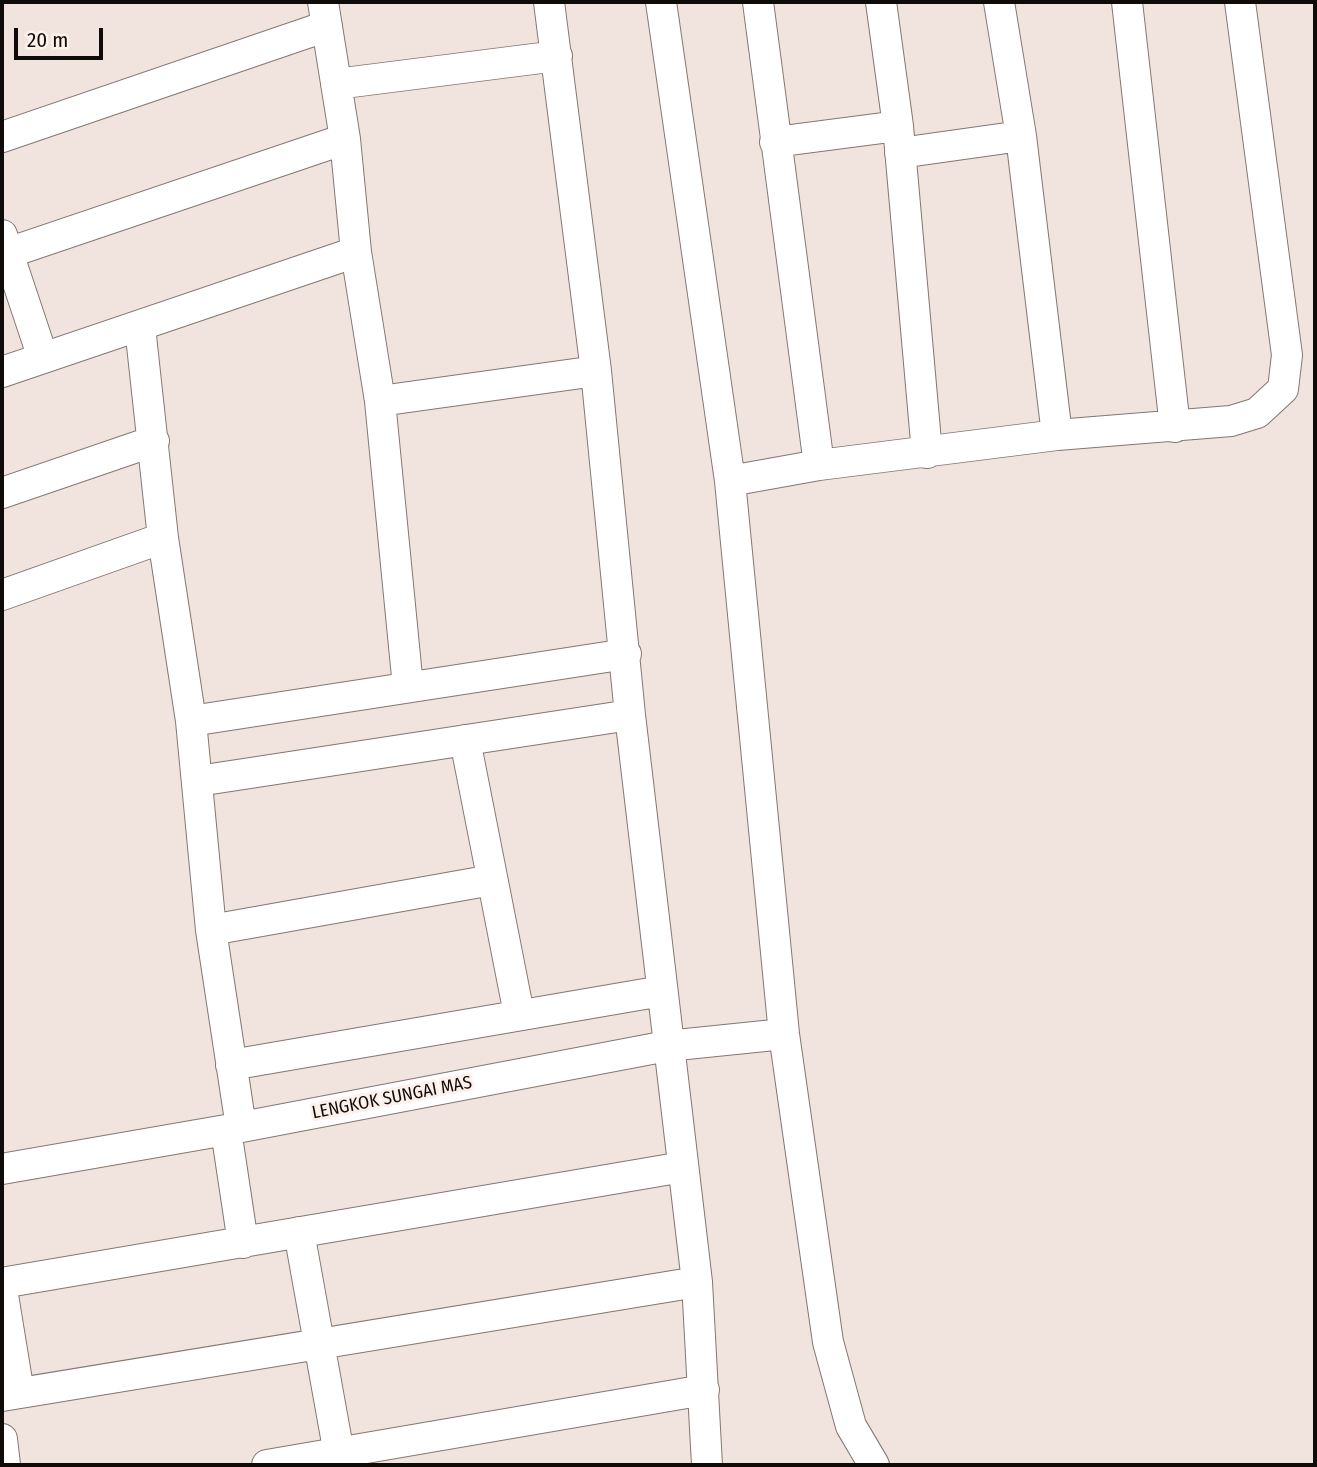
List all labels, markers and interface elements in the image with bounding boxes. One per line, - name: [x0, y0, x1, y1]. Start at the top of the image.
- scale bar: [18, 14, 107, 58]
- text: 20 m: [27, 27, 68, 53]
- street label: LENGKOK SUNGAI MAS: [310, 1072, 474, 1124]

